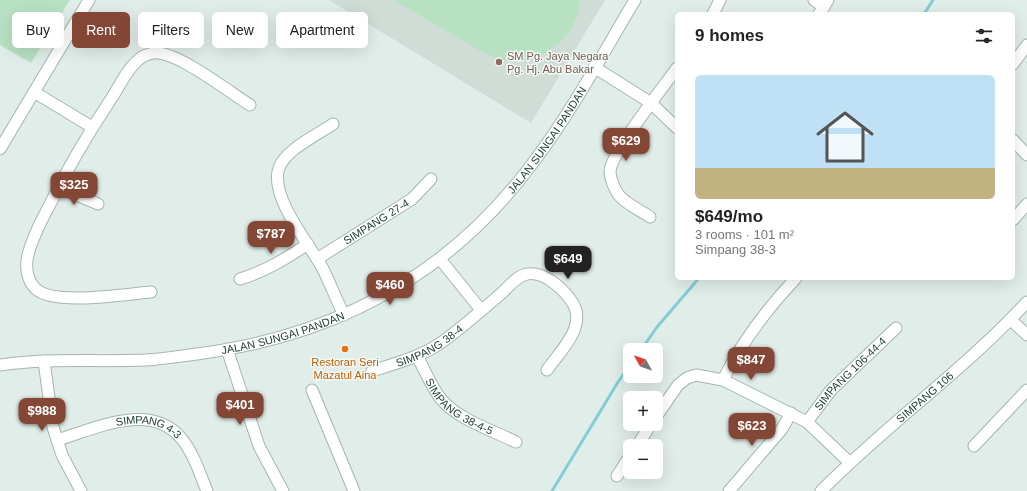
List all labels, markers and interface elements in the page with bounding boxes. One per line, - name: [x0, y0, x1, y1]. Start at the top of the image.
- chip: Buy: [12, 12, 64, 48]
- chip: Rent: [72, 12, 130, 48]
- chip: Filters: [138, 12, 204, 48]
- chip: New: [212, 12, 268, 48]
- chip: Apartment: [276, 12, 368, 48]
- icon: filters: [973, 25, 995, 47]
- text: 9 homes: [695, 26, 764, 45]
- place label: SM Pg. Jaya Negara Pg. Hj. Abu Bakar: [507, 50, 609, 75]
- marker: SM Pg. Jaya Negara Pg. Hj. Abu Bakar: [494, 57, 504, 67]
- street label: JALAN SUNGAI PANDAN: [505, 85, 588, 196]
- icon: home: [809, 101, 881, 173]
- pin: $629: [602, 128, 650, 162]
- text: $629: [612, 133, 640, 148]
- pin: $325: [50, 172, 98, 206]
- text: $325: [60, 177, 88, 192]
- street label: SIMPANG 27-4: [341, 197, 411, 247]
- text: $649/mo: [695, 207, 763, 226]
- pin: $787: [247, 221, 295, 255]
- text: $787: [257, 226, 285, 241]
- text: 3 rooms · 101 m²: [695, 227, 794, 242]
- text: Simpang 38-3: [695, 242, 776, 257]
- pin: $649: [544, 246, 592, 280]
- text: $649: [554, 251, 582, 266]
- pin: $460: [366, 272, 414, 306]
- text: $460: [376, 277, 404, 292]
- street label: JALAN SUNGAI PANDAN: [220, 309, 346, 356]
- street label: SIMPANG 38-4: [394, 322, 465, 369]
- street label: SIMPANG 106-44-4: [812, 335, 888, 412]
- north arrow: [623, 343, 663, 383]
- map controls: [623, 343, 663, 479]
- marker: Restoran Seri Mazatul Aina: [340, 344, 350, 354]
- pin: $847: [727, 347, 775, 381]
- text: $847: [737, 352, 765, 367]
- place label: Restoran Seri Mazatul Aina: [311, 356, 379, 381]
- street label: SIMPANG 106: [894, 369, 956, 425]
- street label: SIMPANG 38-4-5: [423, 376, 495, 437]
- button: +: [623, 391, 663, 431]
- pin: $401: [216, 392, 264, 426]
- text: $401: [226, 397, 254, 412]
- pin: $988: [18, 398, 66, 432]
- text: $988: [28, 403, 56, 418]
- street label: SIMPANG 4-3: [115, 413, 184, 441]
- pin: $623: [728, 413, 776, 447]
- text: $623: [738, 418, 766, 433]
- button: −: [623, 439, 663, 479]

